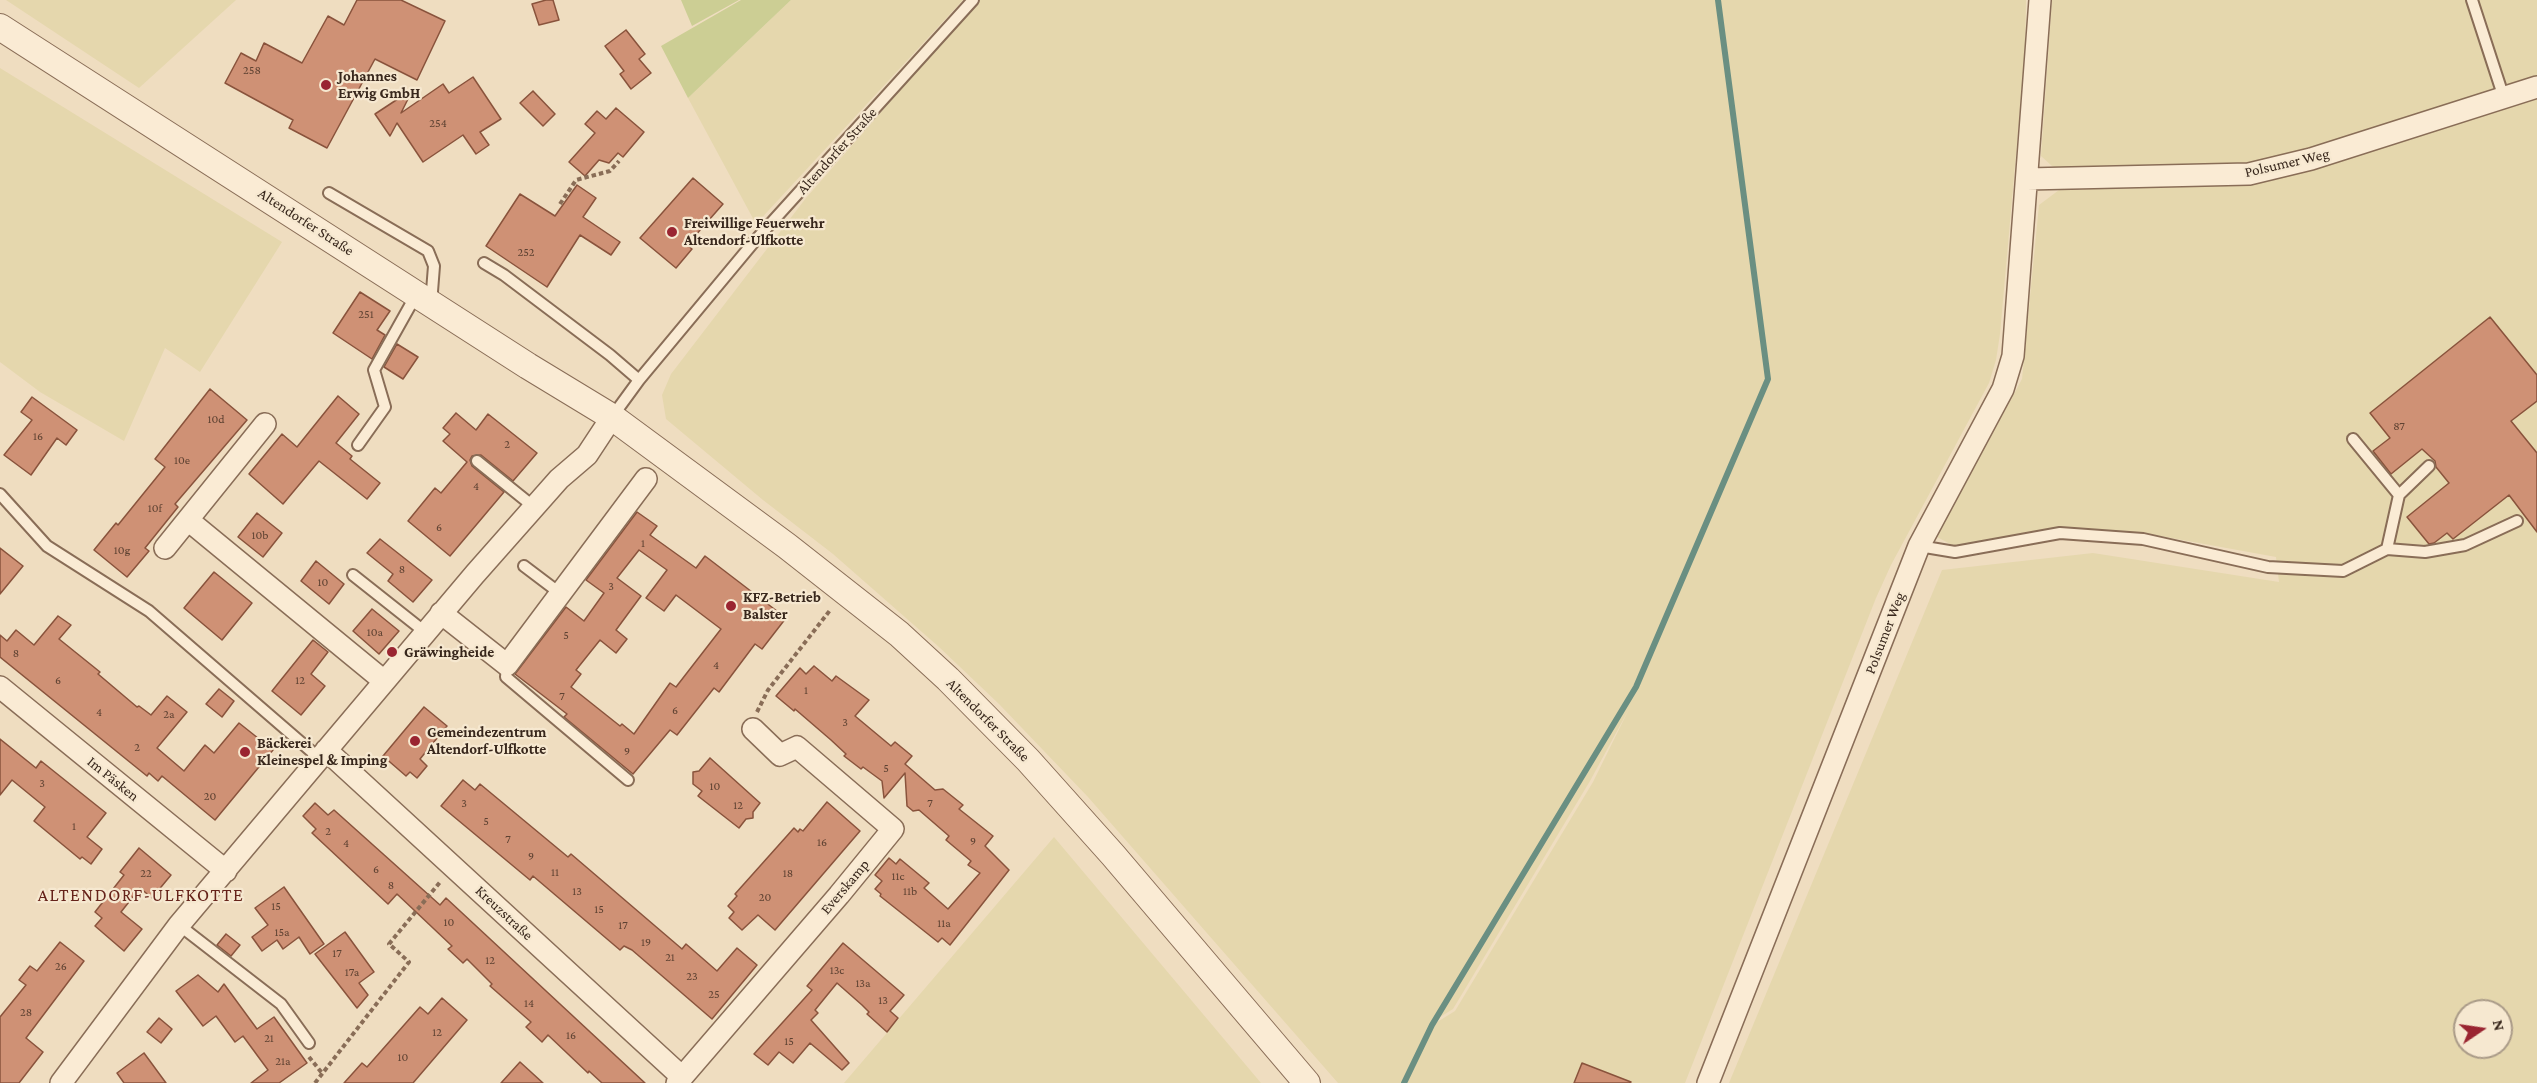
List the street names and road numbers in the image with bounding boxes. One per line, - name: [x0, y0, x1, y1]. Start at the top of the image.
- street label: Altendorfer Straße: [793, 104, 881, 198]
- street label: Polsumer Weg: [2243, 145, 2331, 181]
- street label: Altendorfer Straße: [255, 184, 357, 260]
- street label: Polsumer Weg: [1861, 590, 1909, 676]
- street label: Altendorfer Straße: [943, 675, 1033, 765]
- street label: Im Päsken: [84, 753, 142, 805]
- street label: Everskamp: [817, 856, 873, 918]
- street label: Kreuzstraße: [471, 882, 537, 944]

